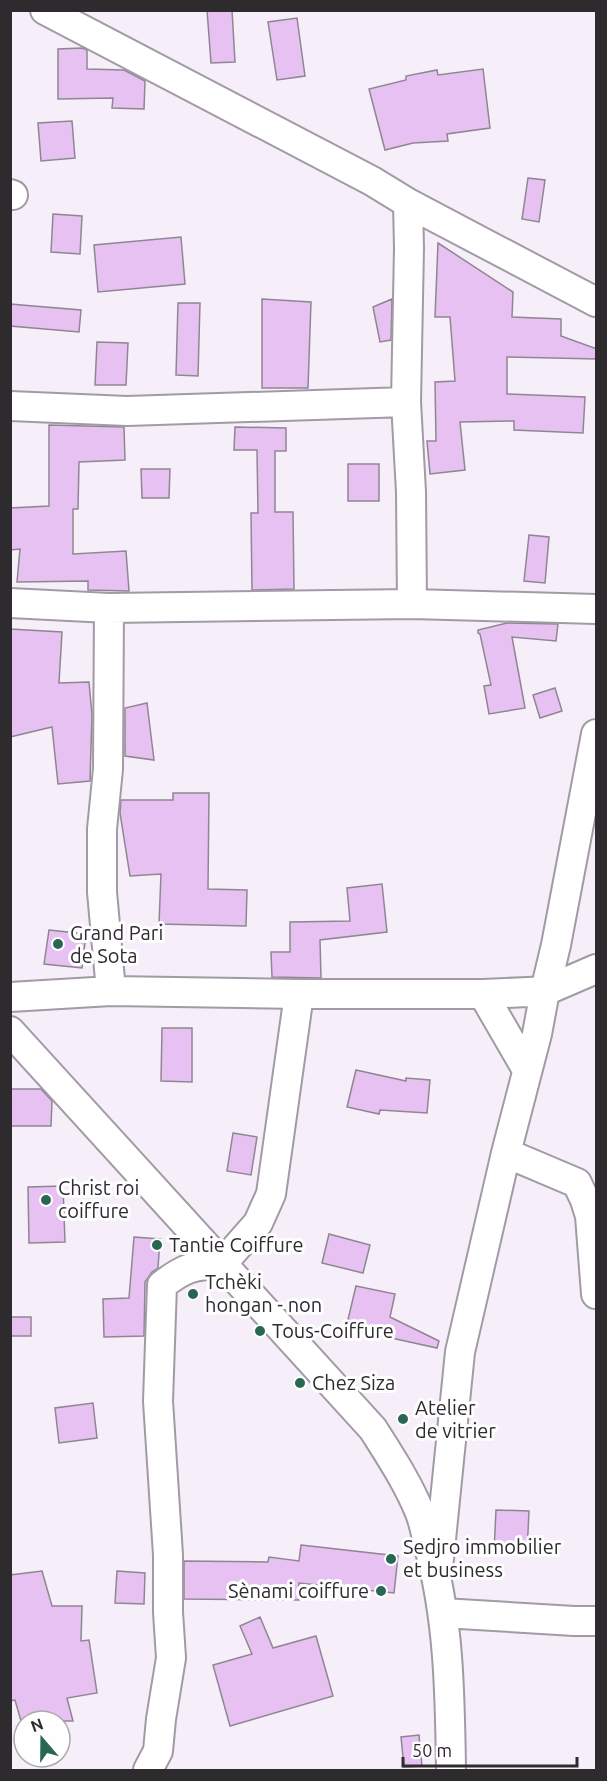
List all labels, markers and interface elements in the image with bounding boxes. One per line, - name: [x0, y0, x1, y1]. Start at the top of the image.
- place label: Grand Pari de Sota: [70, 921, 163, 967]
- marker: Grand Pari de Sota: [51, 937, 65, 951]
- place label: Christ roi coiffure: [58, 1176, 139, 1222]
- marker: Christ roi coiffure: [39, 1193, 53, 1207]
- place label: Tantie Coiffure: [169, 1233, 303, 1256]
- marker: Tantie Coiffure: [150, 1238, 164, 1252]
- place label: Tchèki hongan - non: [205, 1270, 322, 1316]
- marker: Tchèki hongan - non: [186, 1287, 200, 1301]
- place label: Tous-Coiffure: [272, 1319, 394, 1342]
- marker: Tous-Coiffure: [253, 1324, 267, 1338]
- place label: Chez Siza: [312, 1371, 395, 1394]
- marker: Chez Siza: [293, 1376, 307, 1390]
- place label: Atelier de vitrier: [415, 1396, 496, 1442]
- marker: Atelier de vitrier: [396, 1412, 410, 1426]
- place label: Sedjro immobilier et business: [403, 1535, 562, 1581]
- marker: Sedjro immobilier et business: [384, 1552, 398, 1566]
- place label: Sènami coiffure: [228, 1579, 369, 1602]
- marker: Sènami coiffure: [374, 1584, 388, 1598]
- north arrow: [12, 1709, 72, 1769]
- text: N: [28, 1714, 46, 1735]
- scale bar: [403, 1730, 577, 1768]
- text: 50 m: [412, 1740, 452, 1760]

